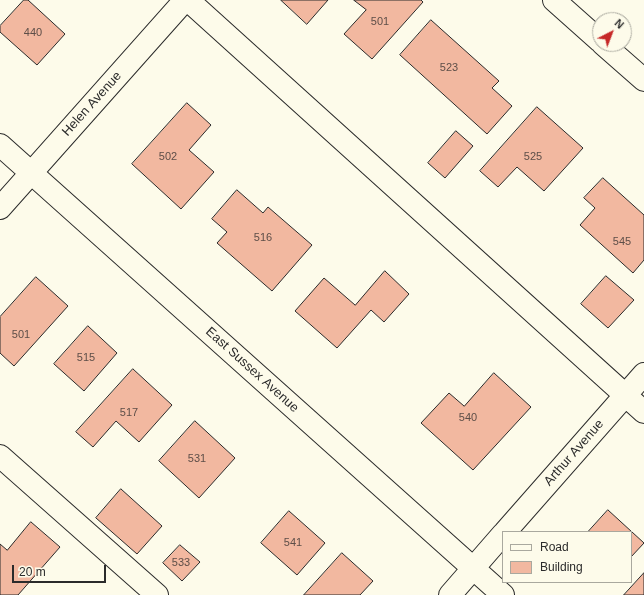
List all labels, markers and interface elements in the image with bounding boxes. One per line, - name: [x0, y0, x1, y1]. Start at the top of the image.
- north arrow: [592, 12, 632, 52]
- house number: 501: [371, 15, 389, 29]
- text: N: [612, 17, 626, 31]
- house number: 440: [24, 26, 42, 40]
- house number: 523: [440, 61, 458, 75]
- street label: Helen Avenue: [59, 69, 125, 139]
- house number: 502: [159, 150, 177, 164]
- house number: 525: [524, 150, 542, 164]
- house number: 516: [254, 231, 272, 245]
- house number: 545: [613, 235, 631, 249]
- street label: East Sussex Avenue: [202, 324, 302, 416]
- house number: 501: [12, 328, 30, 342]
- house number: 515: [77, 351, 95, 365]
- house number: 517: [120, 406, 138, 420]
- house number: 540: [459, 411, 477, 425]
- street label: Arthur Avenue: [541, 417, 607, 489]
- house number: 531: [188, 452, 206, 466]
- legend: [502, 531, 632, 583]
- house number: 541: [284, 536, 302, 550]
- text: Road: [540, 540, 569, 554]
- house number: 533: [172, 556, 190, 570]
- scale bar: [14, 557, 108, 583]
- text: Building: [540, 560, 583, 574]
- text: 20 m: [19, 565, 46, 579]

